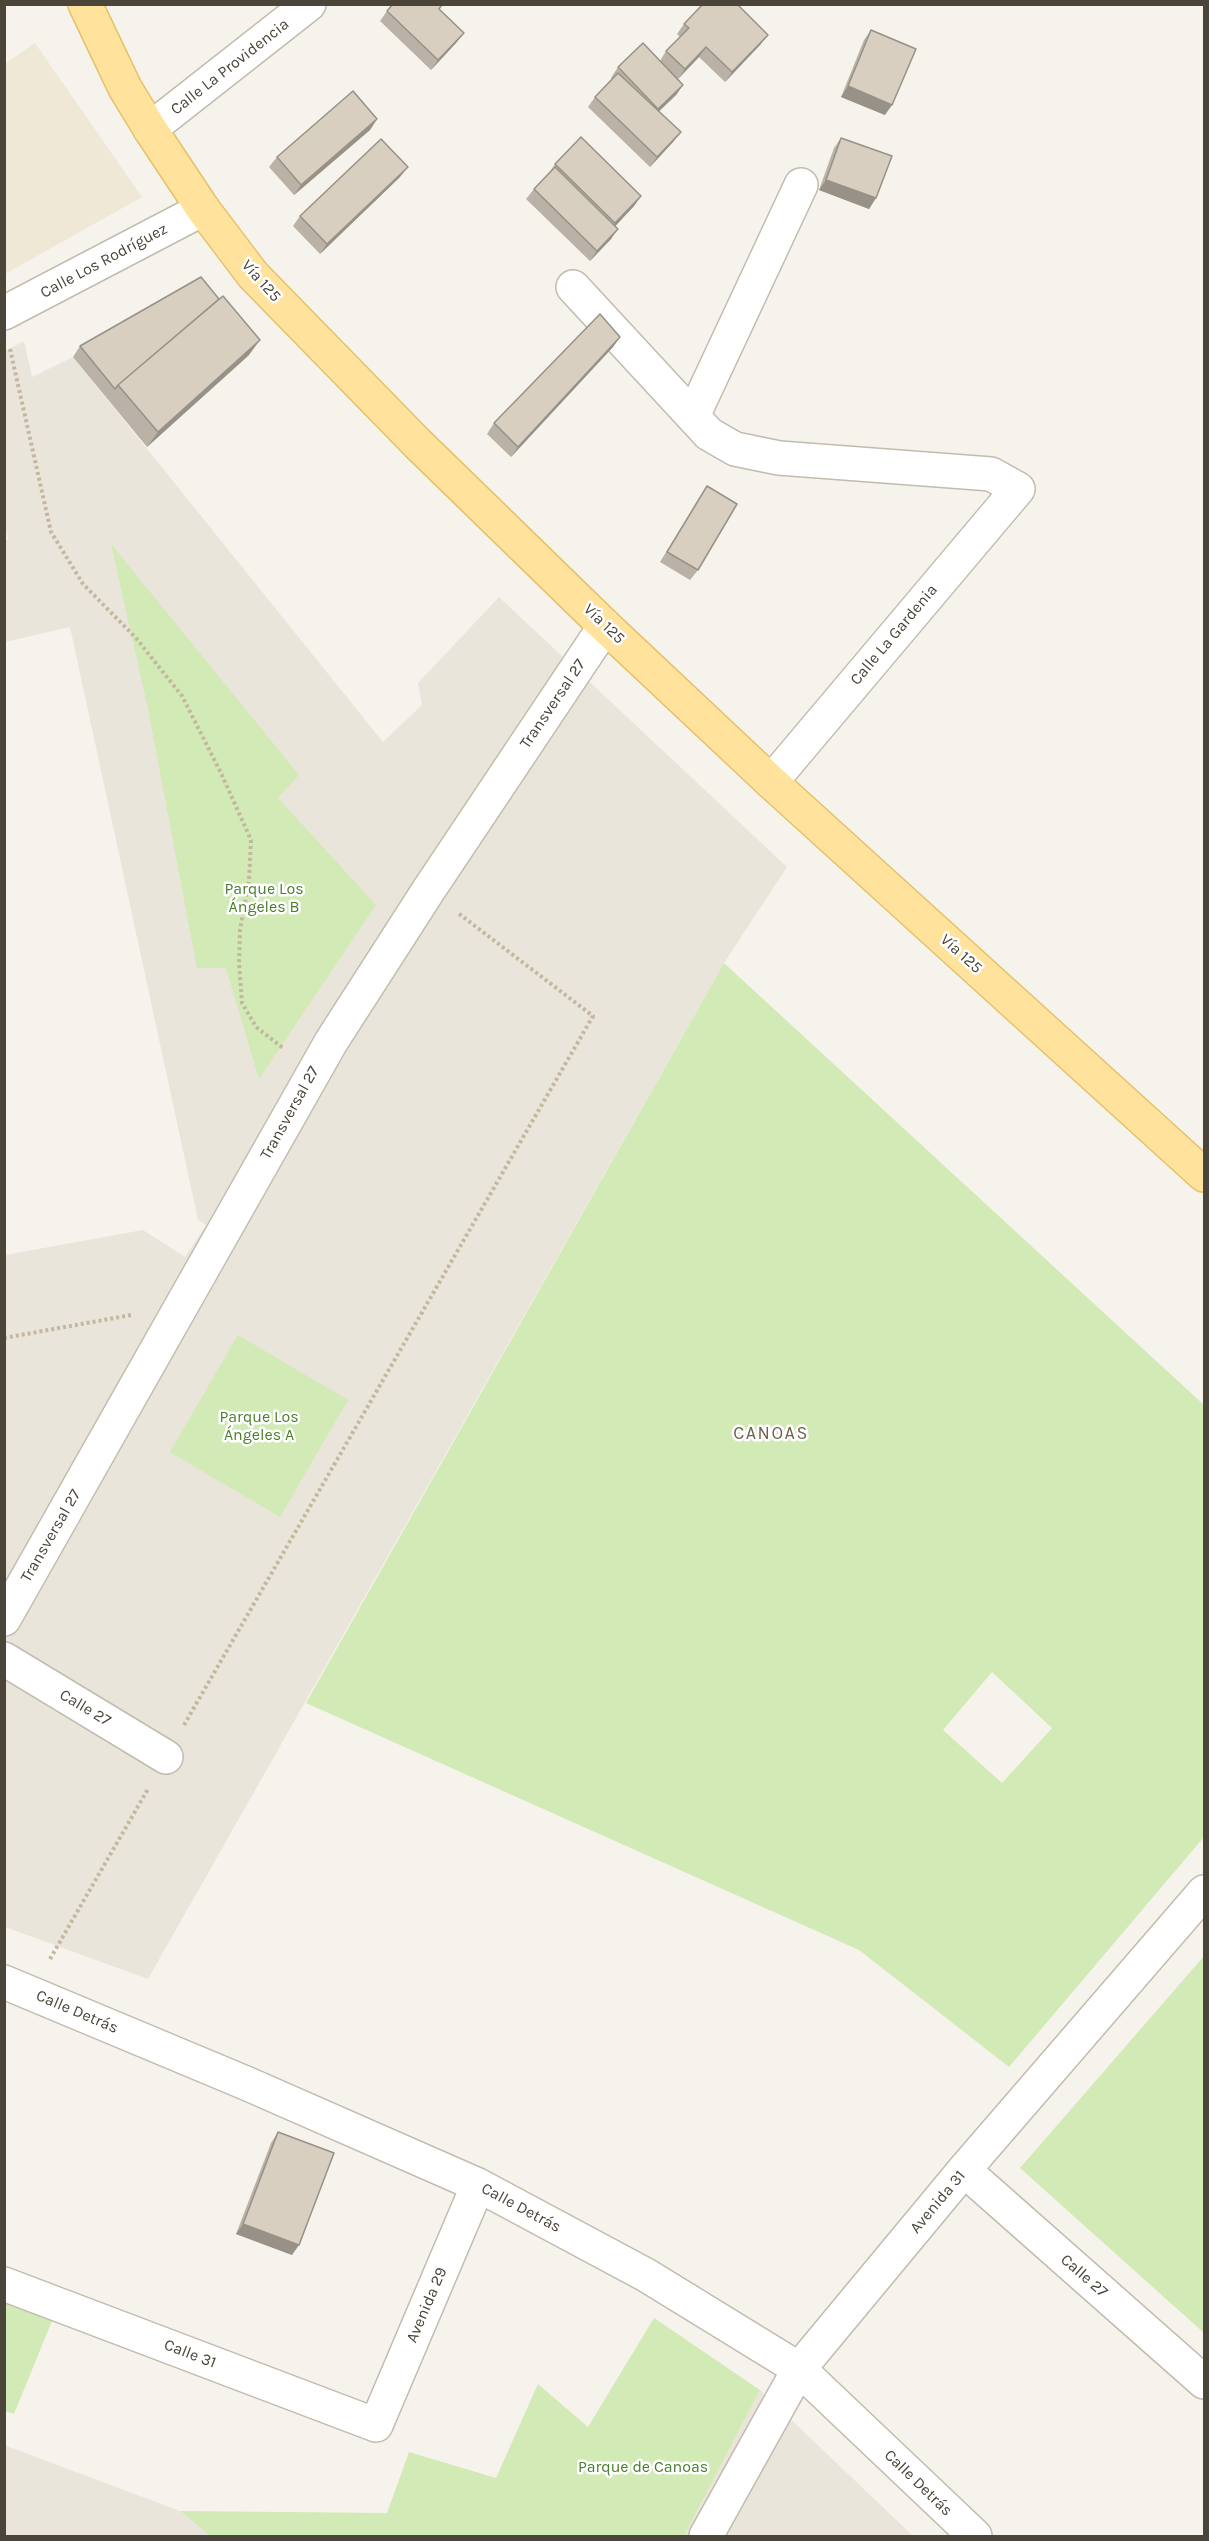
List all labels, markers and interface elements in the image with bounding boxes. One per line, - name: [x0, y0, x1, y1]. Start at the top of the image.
- street label: Calle La Providencia: [167, 15, 293, 119]
- street label: Calle Los Rodríguez: [37, 219, 171, 303]
- street label: Vía 125: [237, 256, 285, 306]
- street label: Calle La Gardenia: [846, 581, 942, 689]
- street label: Vía 125: [579, 600, 629, 648]
- street label: Transversal 27: [516, 656, 590, 752]
- park label: Parque Los Ángeles B: [224, 879, 304, 917]
- street label: Vía 125: [936, 930, 986, 978]
- street label: Transversal 27: [256, 1063, 324, 1163]
- park label: Parque Los Ángeles A: [219, 1407, 299, 1445]
- district label: CANOAS: [733, 1423, 809, 1445]
- street label: Transversal 27: [17, 1486, 85, 1586]
- street label: Calle 27: [56, 1685, 114, 1731]
- street label: Calle Detrás: [33, 1986, 121, 2038]
- street label: Avenida 31: [906, 2167, 970, 2237]
- street label: Calle Detrás: [478, 2179, 564, 2237]
- street label: Calle 27: [1056, 2250, 1112, 2302]
- street label: Avenida 29: [403, 2264, 451, 2346]
- street label: Calle 31: [161, 2335, 219, 2373]
- street label: Calle Detrás: [880, 2446, 956, 2520]
- park label: Parque de Canoas: [578, 2457, 708, 2477]

